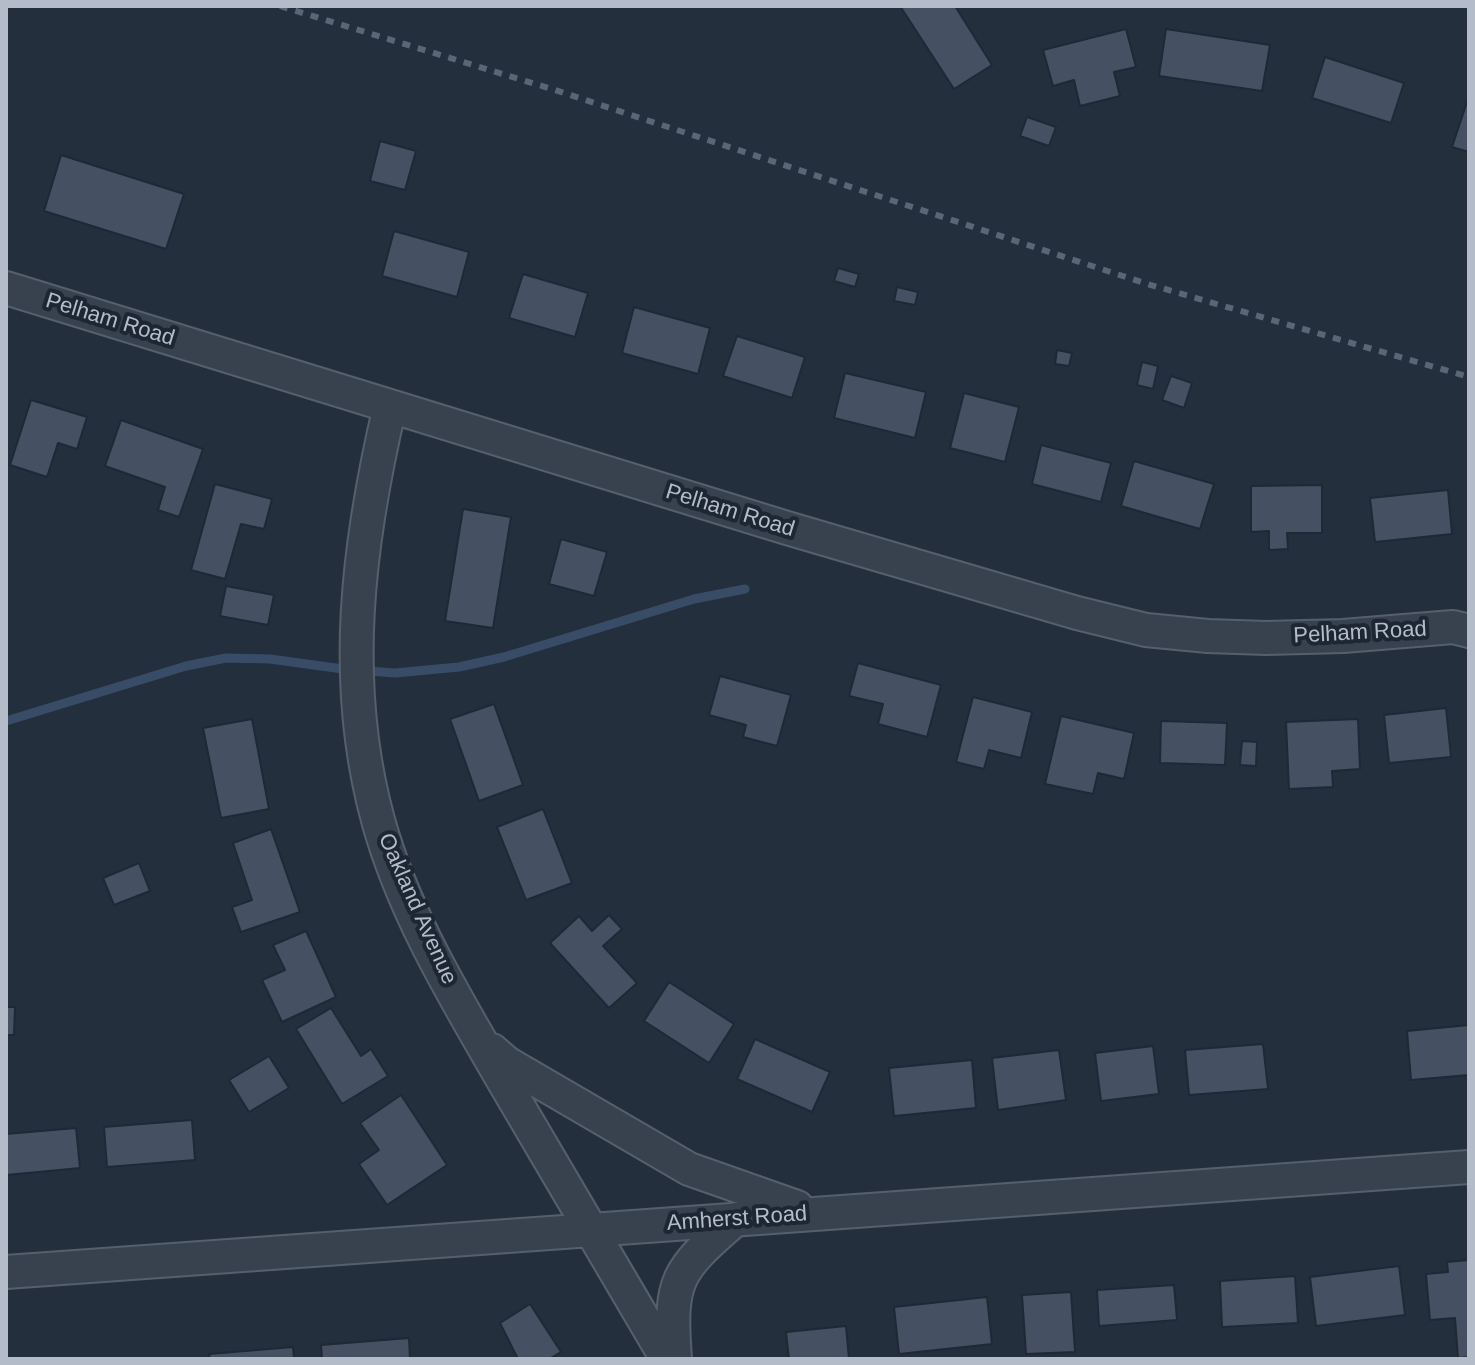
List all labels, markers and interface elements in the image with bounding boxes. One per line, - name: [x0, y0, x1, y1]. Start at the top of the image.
- street label: Pelham Road: [42, 288, 178, 352]
- street label: Pelham Road: [662, 479, 798, 543]
- street label: Pelham Road: [1293, 616, 1427, 650]
- street label: Oakland Avenue: [372, 830, 462, 988]
- street label: Amherst Road: [666, 1201, 808, 1237]

